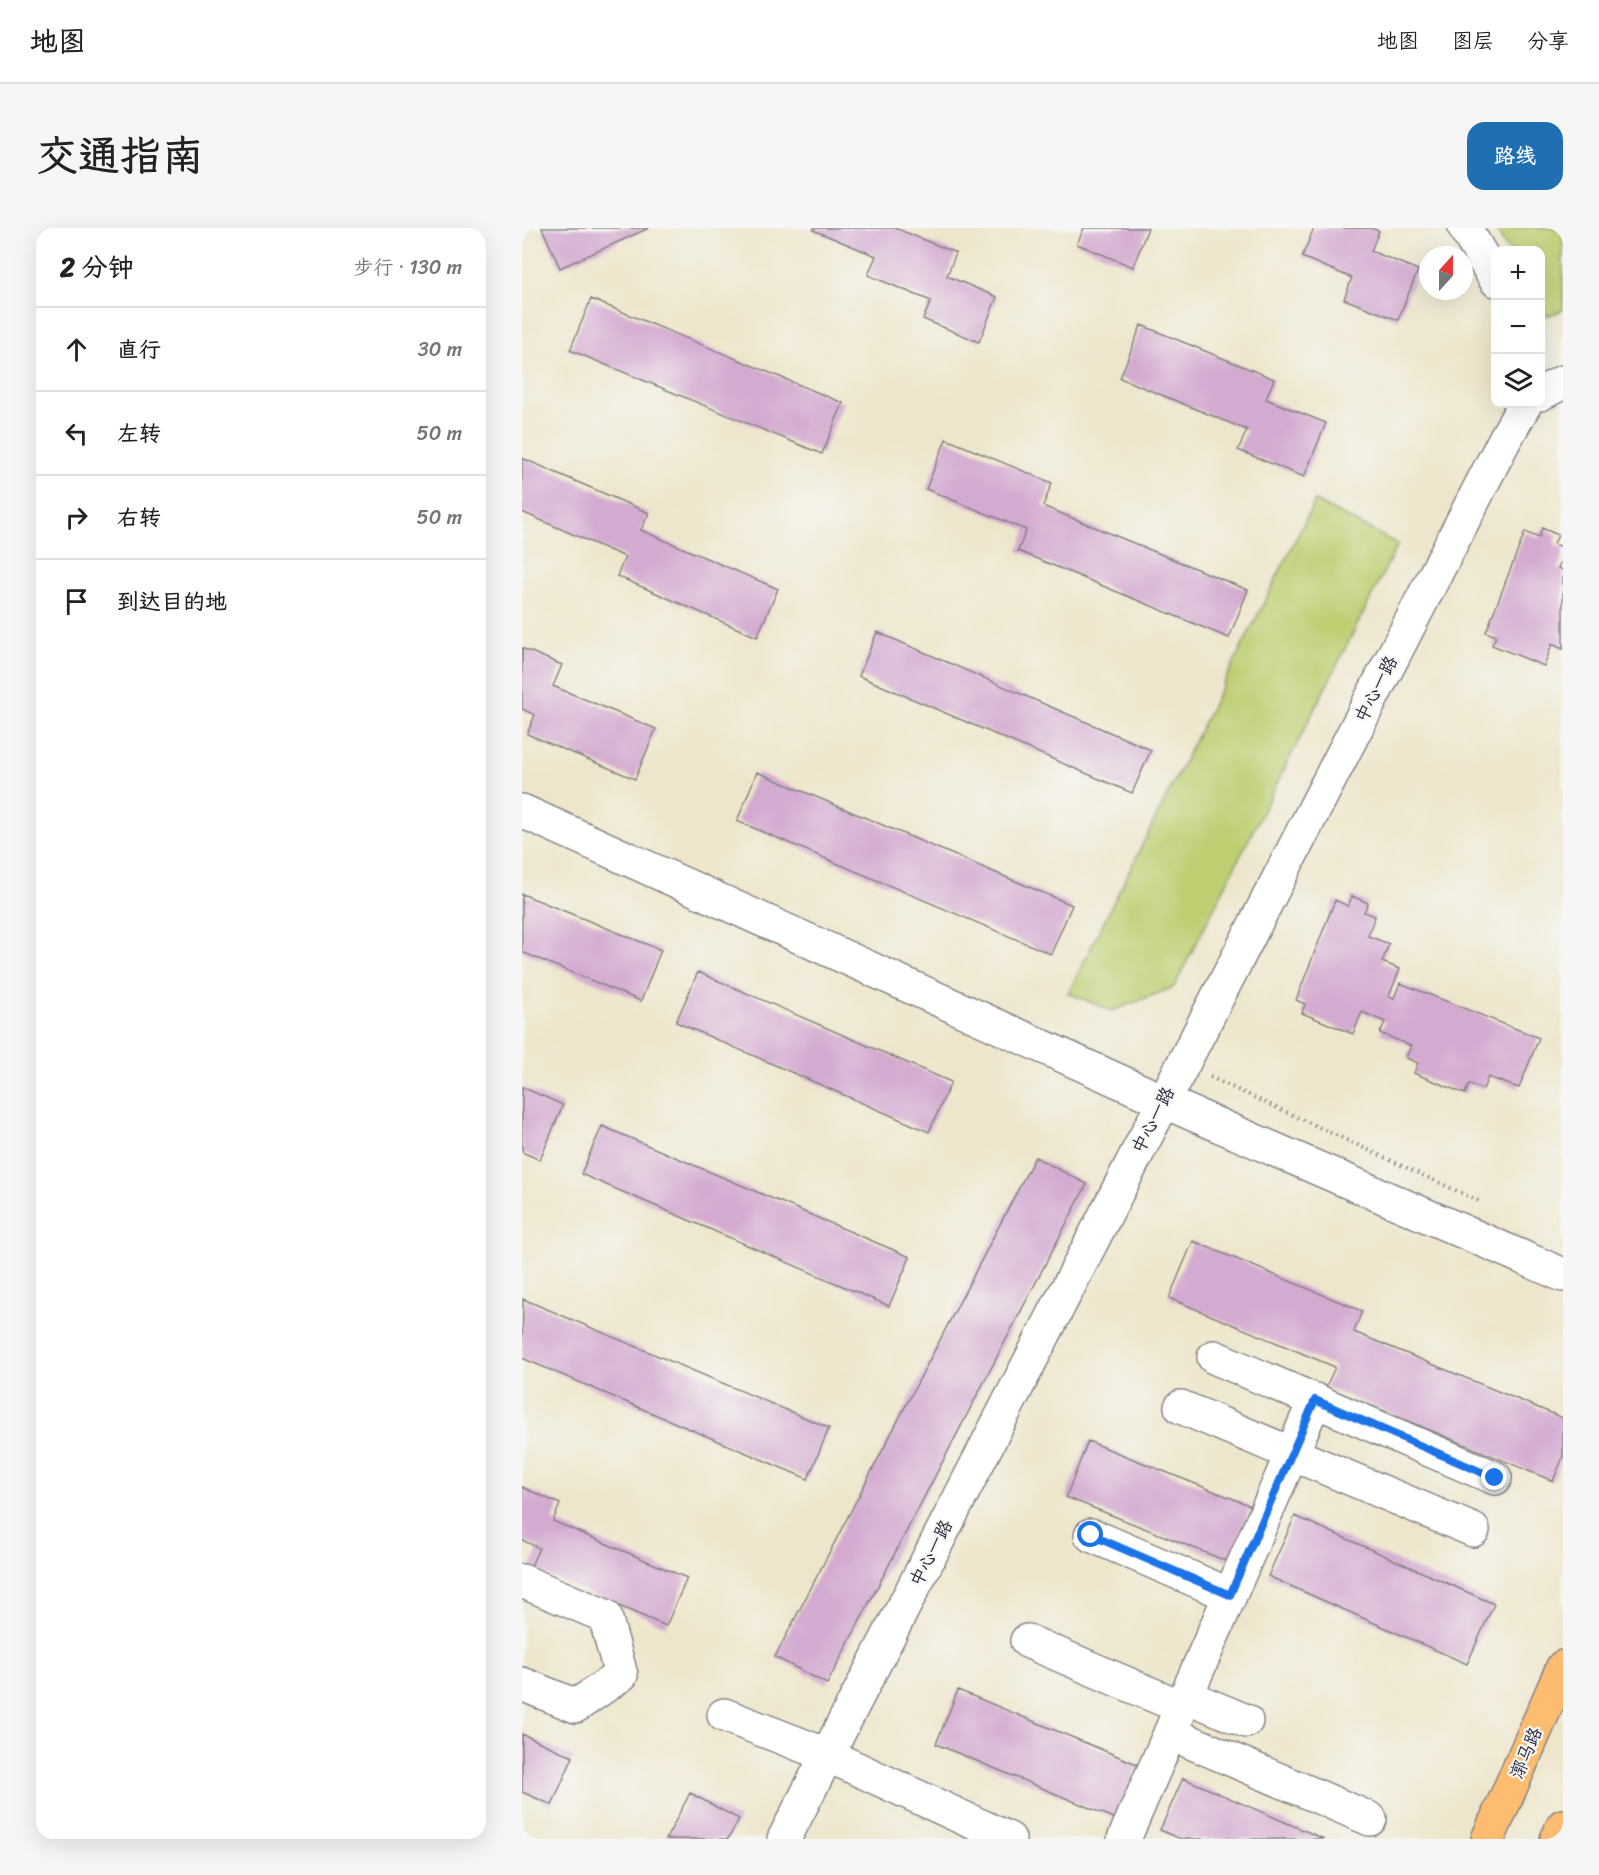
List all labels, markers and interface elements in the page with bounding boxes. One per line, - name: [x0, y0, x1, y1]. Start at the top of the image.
- text: 地图: [30, 17, 86, 66]
- text: 地图: [1377, 22, 1419, 60]
- text: 图层: [1452, 22, 1494, 60]
- text: 分享: [1527, 22, 1569, 60]
- text: 交通指南: [36, 119, 204, 193]
- button: 路线: [1467, 122, 1563, 190]
- text: 2 分钟: [60, 244, 134, 290]
- north arrow: [1419, 246, 1473, 300]
- map controls: [1491, 246, 1545, 408]
- button: +: [1491, 246, 1545, 300]
- text: 步行 · 130 m: [353, 250, 462, 285]
- button: −: [1491, 300, 1545, 354]
- text: 直行: [117, 330, 161, 369]
- text: 30 m: [418, 332, 462, 367]
- icon: ahead: [60, 333, 93, 366]
- button: layers: [1491, 354, 1545, 408]
- text: 左转: [117, 414, 161, 453]
- text: 50 m: [417, 416, 462, 451]
- icon: left: [60, 417, 93, 450]
- text: 右转: [117, 498, 161, 537]
- text: 50 m: [417, 500, 462, 535]
- icon: right: [60, 501, 93, 534]
- text: 到达目的地: [117, 582, 227, 621]
- icon: arrive: [60, 585, 93, 618]
- street label: 中心一路: [1345, 650, 1407, 728]
- street label: 中心一路: [1122, 1081, 1184, 1159]
- route end: [1481, 1464, 1507, 1490]
- street label: 中心一路: [900, 1514, 962, 1592]
- route start: [1077, 1521, 1103, 1547]
- street label: 漷马路: [1501, 1722, 1551, 1784]

